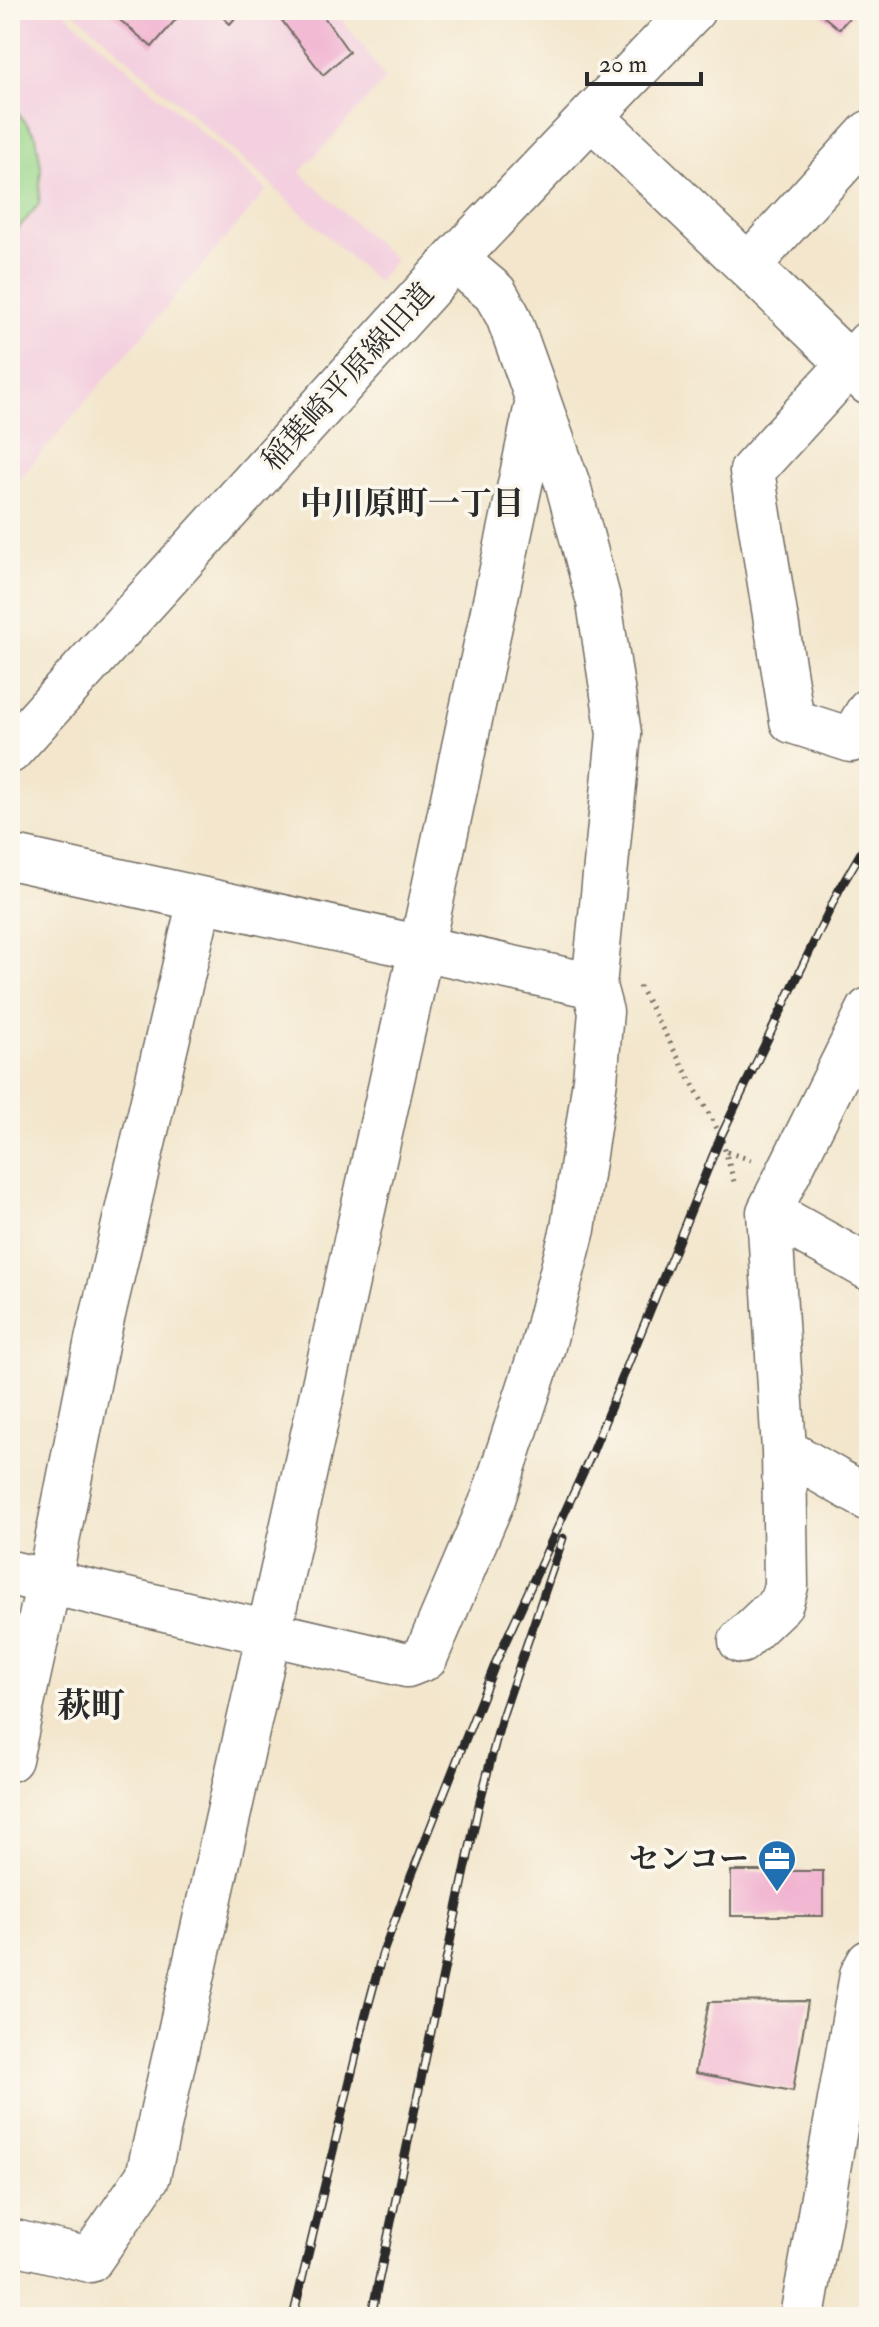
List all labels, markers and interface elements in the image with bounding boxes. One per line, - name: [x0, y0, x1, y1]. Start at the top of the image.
- scale bar: [587, 36, 701, 86]
- text: 20 m: [599, 49, 648, 80]
- street label: 稲葉崎平原線旧道: [254, 275, 442, 479]
- district label: 中川原町一丁目: [300, 484, 524, 524]
- district label: 萩町: [57, 1685, 125, 1728]
- office icon: センコー: [756, 1838, 798, 1893]
- place label: センコー: [629, 1841, 749, 1878]

